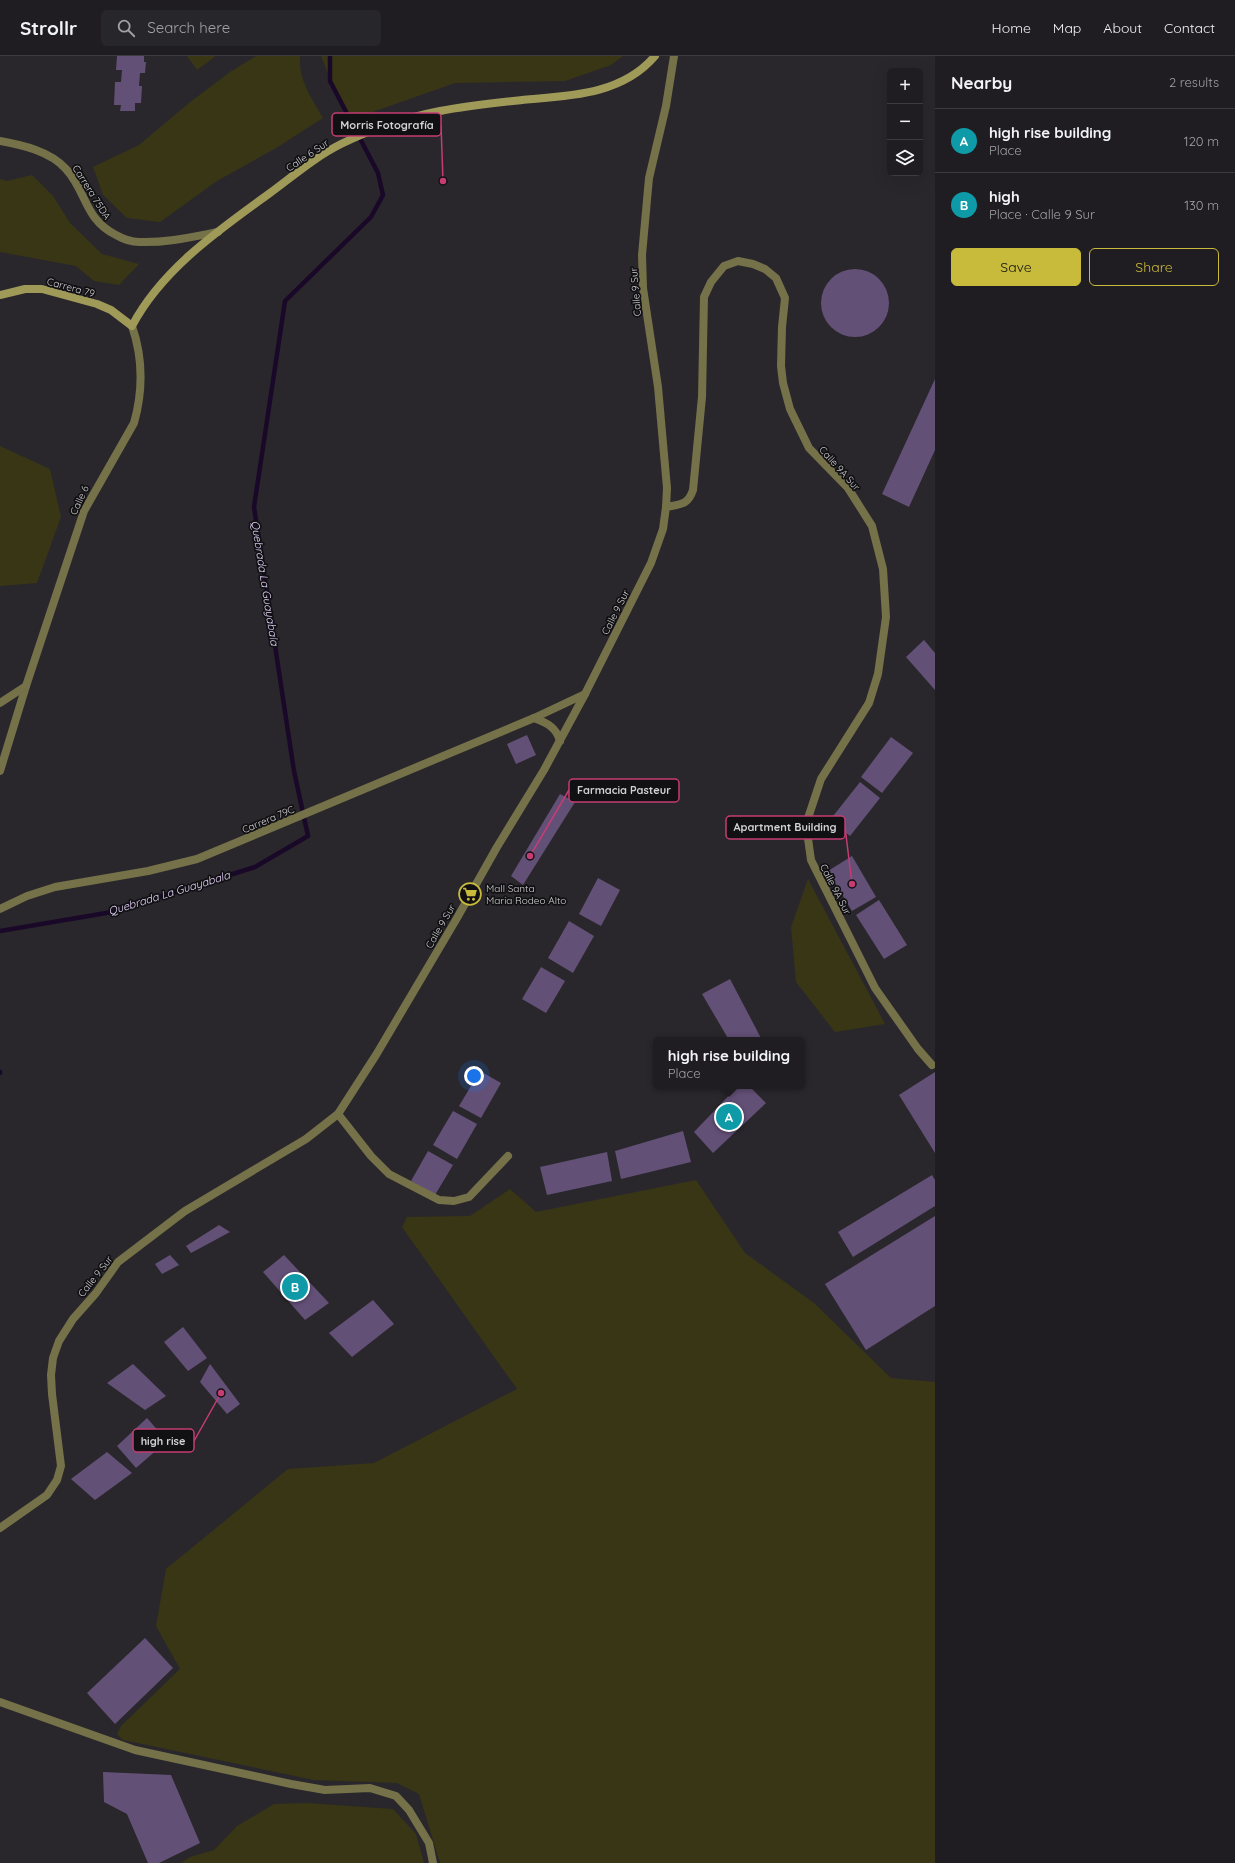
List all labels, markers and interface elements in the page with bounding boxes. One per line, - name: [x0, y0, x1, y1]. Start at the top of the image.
- search box: [101, 10, 381, 46]
- text: Strollr: [20, 16, 77, 40]
- icon: search: [115, 17, 137, 39]
- text: Search here: [147, 18, 230, 37]
- text: Home: [992, 19, 1031, 37]
- text: Map: [1053, 19, 1081, 37]
- text: About: [1103, 19, 1142, 37]
- text: Contact: [1164, 19, 1215, 37]
- map controls: [887, 68, 923, 176]
- button: +: [887, 68, 923, 104]
- text: Nearby: [951, 72, 1012, 93]
- text: 2 results: [1169, 74, 1219, 90]
- button: −: [887, 104, 923, 140]
- callout: Morris Fotografía: [332, 113, 441, 136]
- text: Morris Fotografía: [340, 118, 434, 132]
- text: high rise building: [989, 123, 1111, 142]
- text: A: [960, 133, 968, 149]
- text: 120 m: [1184, 133, 1219, 149]
- street label: Calle 6 Sur: [283, 136, 331, 174]
- button: layers: [887, 140, 923, 176]
- text: Place: [989, 142, 1022, 158]
- street label: Carrera 75DA: [70, 162, 114, 223]
- text: high: [989, 187, 1020, 206]
- text: B: [960, 197, 968, 213]
- text: 130 m: [1184, 197, 1219, 213]
- text: Place · Calle 9 Sur: [989, 206, 1095, 222]
- button: Save: [951, 248, 1081, 286]
- button: Share: [1089, 248, 1219, 286]
- street label: Calle 9 Sur: [627, 267, 644, 317]
- street label: Carrera 79: [46, 275, 97, 300]
- street label: Calle 9A Sur: [816, 443, 863, 493]
- street label: Calle 6: [67, 483, 92, 517]
- water label: Quebrada La Guayabala: [248, 520, 282, 648]
- street label: Calle 9 Sur: [599, 587, 632, 637]
- callout: Farmacia Pasteur: [569, 779, 679, 802]
- text: Farmacia Pasteur: [577, 783, 671, 797]
- street label: Carrera 79C: [240, 802, 297, 836]
- callout: Apartment Building: [726, 816, 845, 839]
- text: Apartment Building: [733, 820, 837, 834]
- street label: Calle 9A Sur: [817, 862, 854, 917]
- water label: Quebrada La Guayabala: [107, 867, 233, 918]
- supermarket icon: Mall Santa Maria Rodeo Alto: [457, 881, 483, 907]
- place label: Mall Santa Maria Rodeo Alto: [486, 882, 566, 907]
- street label: Calle 9 Sur: [423, 902, 458, 951]
- popup: [653, 1037, 805, 1089]
- text: high rise building: [668, 1046, 790, 1065]
- text: Place: [668, 1065, 701, 1081]
- your location: [464, 1066, 484, 1086]
- pin: A: [716, 1102, 742, 1132]
- street label: Calle 9 Sur: [75, 1253, 116, 1300]
- pin: B: [282, 1272, 308, 1302]
- callout: high rise: [133, 1429, 194, 1452]
- text: high rise: [141, 1434, 186, 1448]

